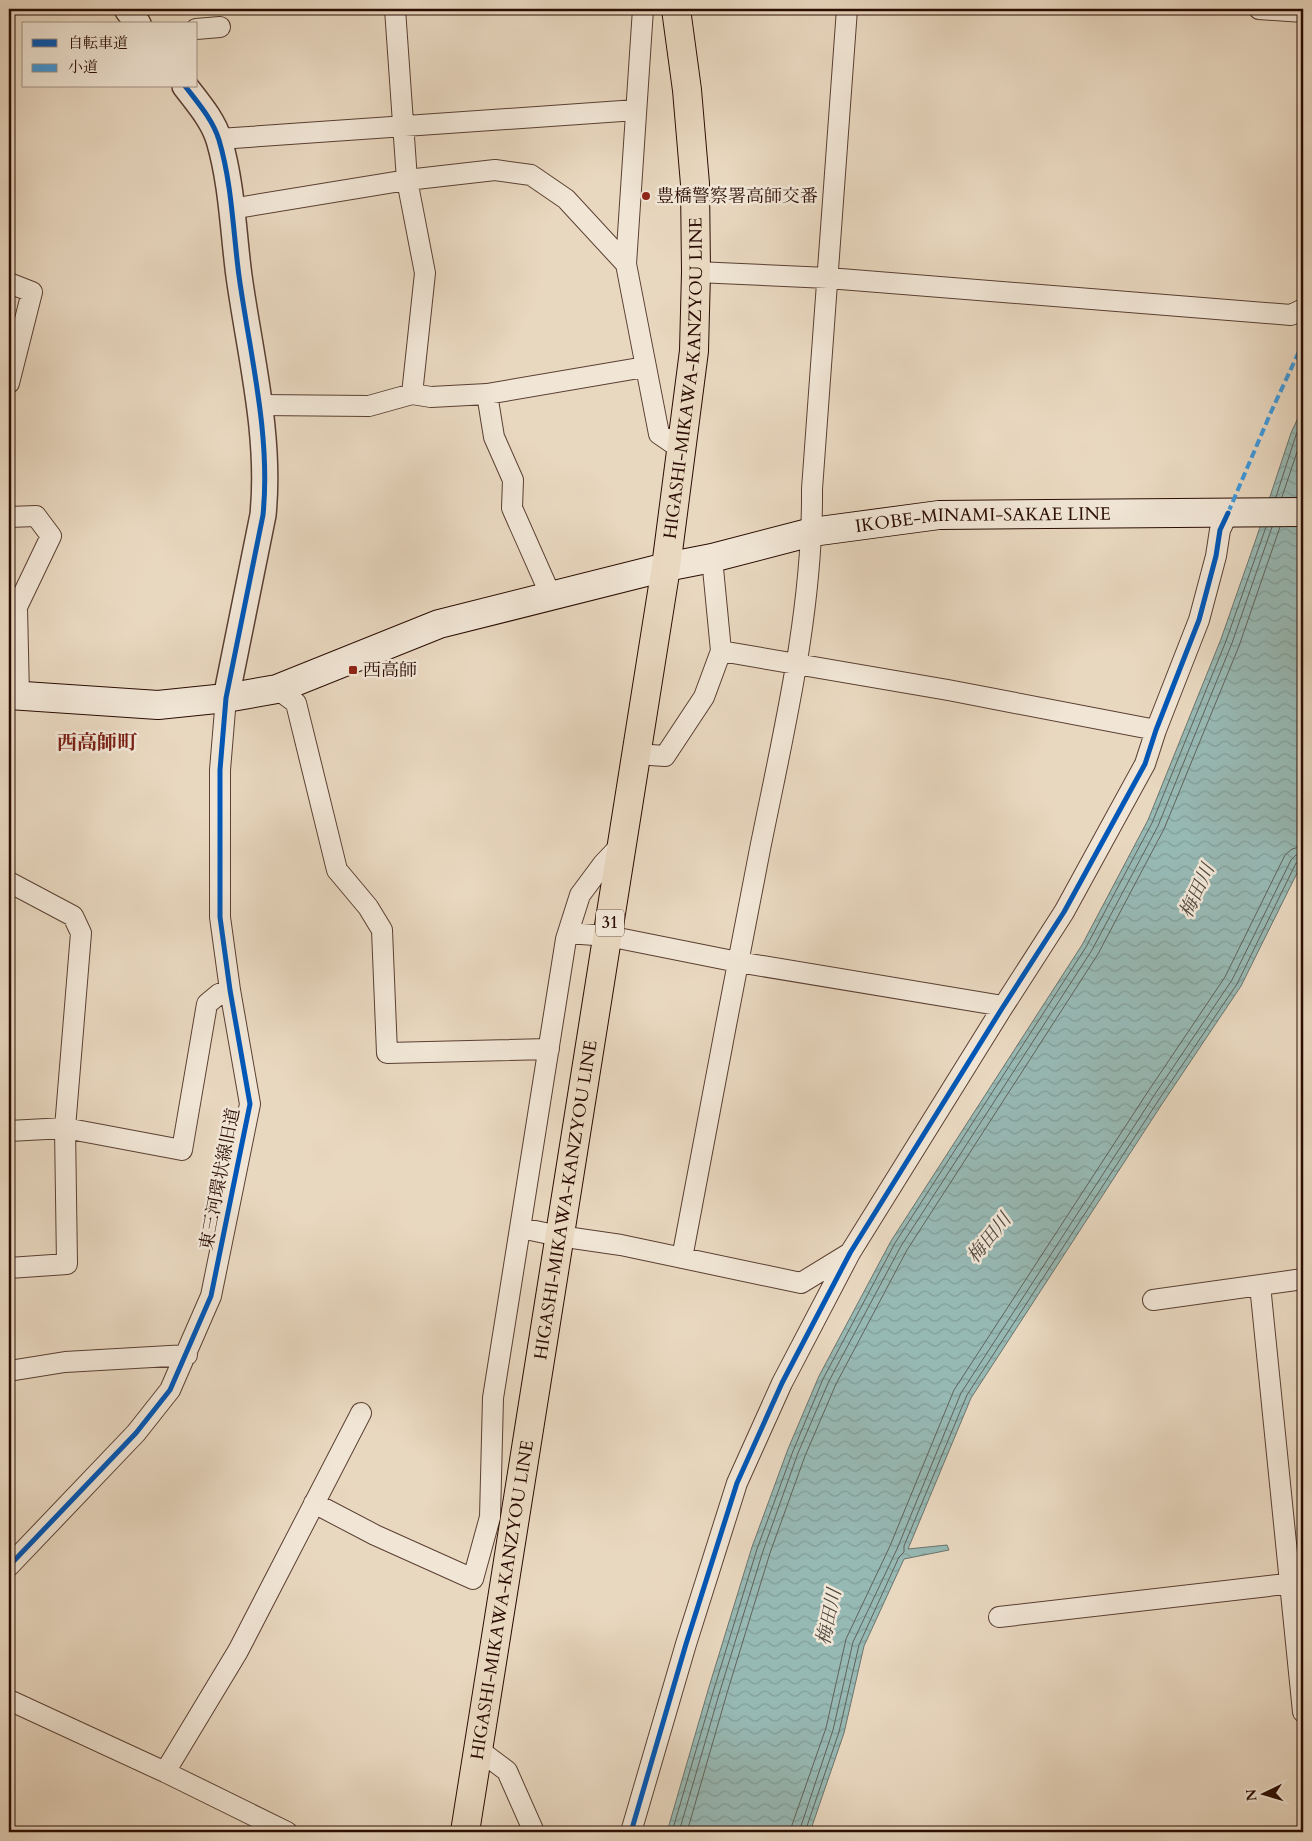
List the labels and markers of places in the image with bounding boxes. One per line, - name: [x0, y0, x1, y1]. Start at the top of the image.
- place label: 豊橋警察署高師交番: [656, 184, 818, 209]
- marker: 豊橋警察署高師交番: [640, 190, 652, 202]
- place label: 西高師: [363, 658, 417, 683]
- marker: 西高師: [347, 664, 359, 676]

